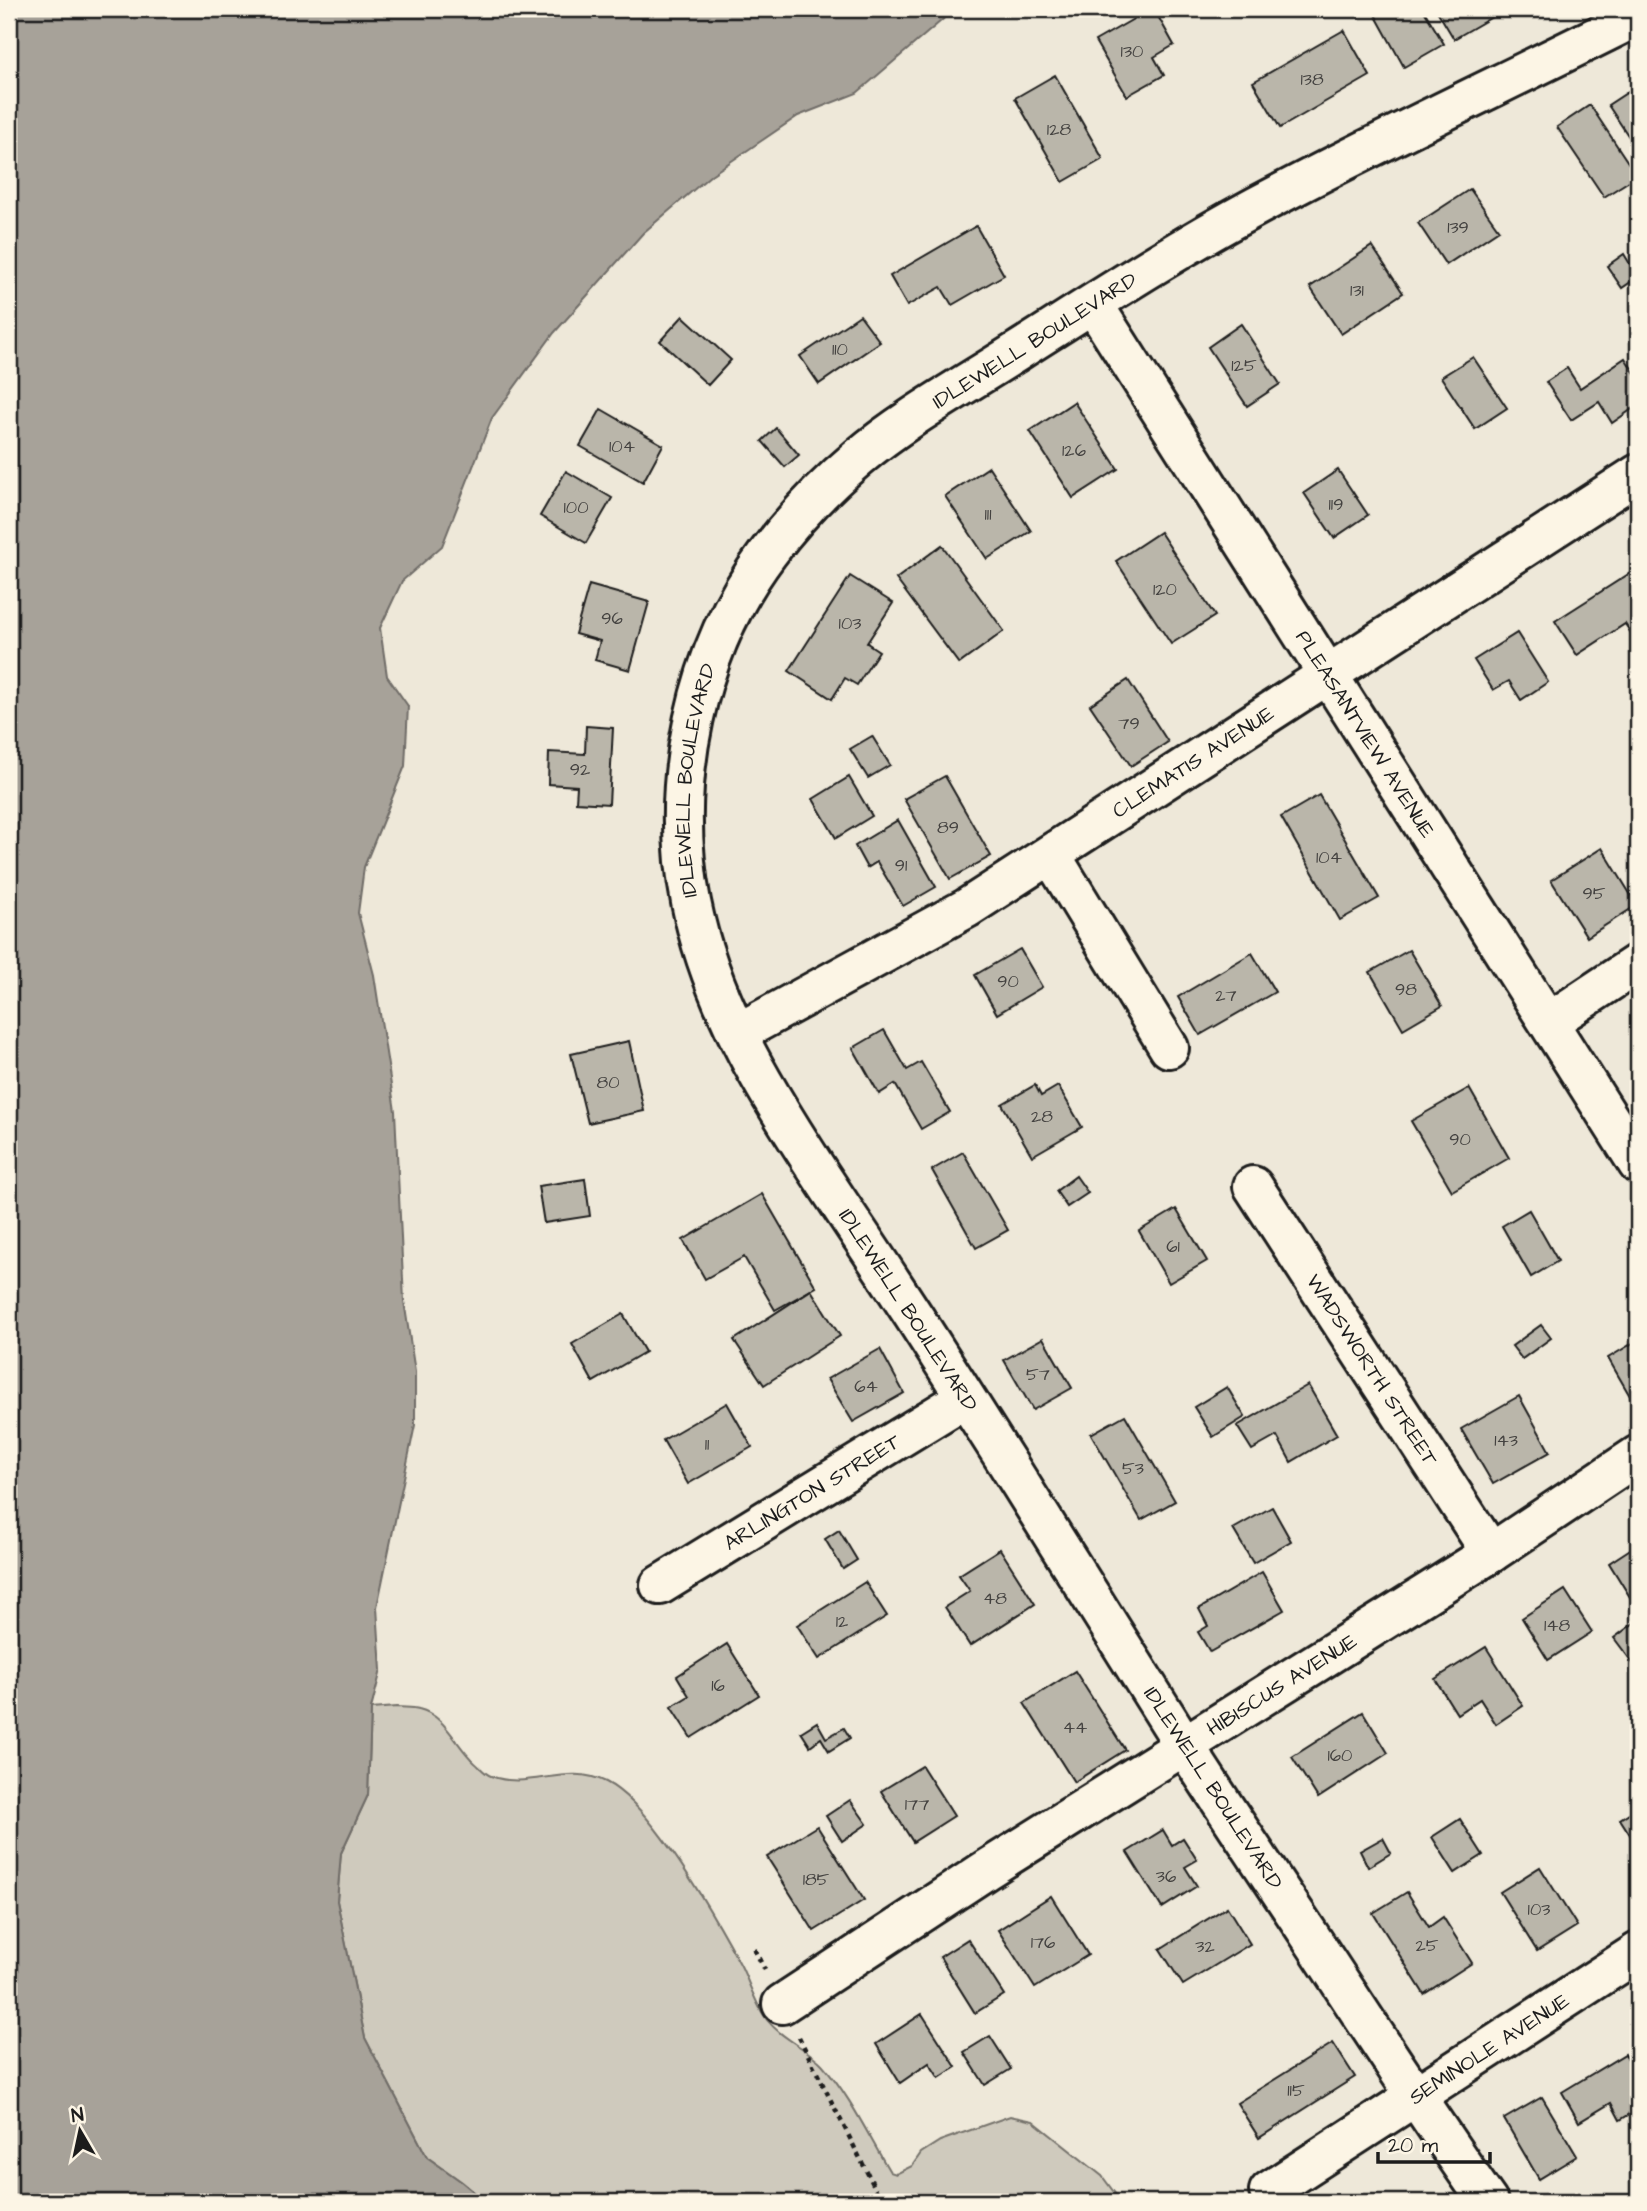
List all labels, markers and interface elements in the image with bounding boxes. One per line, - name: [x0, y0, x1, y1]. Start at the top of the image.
- house number: 130: [1121, 39, 1143, 64]
- house number: 138: [1300, 67, 1324, 92]
- house number: 128: [1047, 117, 1071, 142]
- house number: 139: [1447, 215, 1469, 240]
- street label: IDLEWELL BOULEVARD: [927, 265, 1143, 415]
- house number: 131: [1350, 278, 1364, 303]
- house number: 110: [832, 337, 848, 362]
- house number: 125: [1231, 353, 1257, 378]
- house number: 104: [609, 434, 635, 459]
- house number: 126: [1062, 438, 1086, 463]
- house number: 119: [1329, 492, 1343, 517]
- house number: 100: [563, 495, 589, 520]
- house number: 111: [985, 502, 991, 527]
- house number: 120: [1153, 577, 1177, 602]
- house number: 96: [601, 606, 623, 631]
- house number: 103: [839, 611, 861, 636]
- street label: PLEASANTVIEW AVENUE: [1289, 625, 1442, 844]
- street label: IDLEWELL BOULEVARD: [668, 659, 723, 900]
- street label: CLEMATIS AVENUE: [1106, 698, 1280, 825]
- house number: 79: [1118, 711, 1140, 736]
- house number: 92: [570, 757, 591, 782]
- house number: 89: [937, 815, 959, 840]
- house number: 104: [1316, 845, 1342, 870]
- house number: 91: [895, 853, 907, 878]
- house number: 95: [1583, 881, 1606, 906]
- house number: 90: [997, 969, 1019, 994]
- house number: 98: [1395, 977, 1417, 1002]
- house number: 27: [1215, 983, 1237, 1008]
- house number: 80: [596, 1070, 620, 1095]
- house number: 28: [1031, 1104, 1053, 1129]
- house number: 90: [1449, 1127, 1471, 1152]
- street label: IDLEWELL BOULEVARD: [831, 1203, 985, 1417]
- house number: 61: [1166, 1234, 1180, 1259]
- street label: WADSWORTH STREET: [1299, 1268, 1445, 1472]
- house number: 57: [1026, 1362, 1050, 1387]
- house number: 64: [854, 1374, 878, 1399]
- street label: ARLINGTON STREET: [718, 1426, 906, 1557]
- house number: 143: [1494, 1428, 1518, 1453]
- house number: 11: [705, 1432, 709, 1457]
- house number: 53: [1122, 1456, 1144, 1481]
- house number: 48: [983, 1586, 1007, 1611]
- house number: 12: [836, 1609, 849, 1634]
- house number: 148: [1544, 1613, 1570, 1638]
- street label: HIBISCUS AVENUE: [1201, 1626, 1363, 1743]
- house number: 16: [711, 1673, 725, 1698]
- street label: IDLEWELL BOULEVARD: [1136, 1681, 1290, 1895]
- house number: 44: [1063, 1715, 1087, 1740]
- house number: 160: [1328, 1743, 1352, 1768]
- house number: 177: [905, 1792, 929, 1817]
- house number: 36: [1156, 1864, 1176, 1889]
- house number: 185: [803, 1867, 830, 1892]
- house number: 103: [1528, 1897, 1550, 1922]
- house number: 176: [1031, 1930, 1055, 1955]
- house number: 25: [1415, 1933, 1439, 1958]
- house number: 32: [1195, 1934, 1215, 1959]
- street label: SEMINOLE AVENUE: [1403, 1986, 1575, 2111]
- house number: 115: [1287, 2078, 1305, 2103]
- north arrow: [46, 2096, 116, 2166]
- text: N: [70, 2101, 86, 2130]
- scale bar: [1378, 2120, 1490, 2164]
- text: 20 m: [1388, 2131, 1439, 2160]

